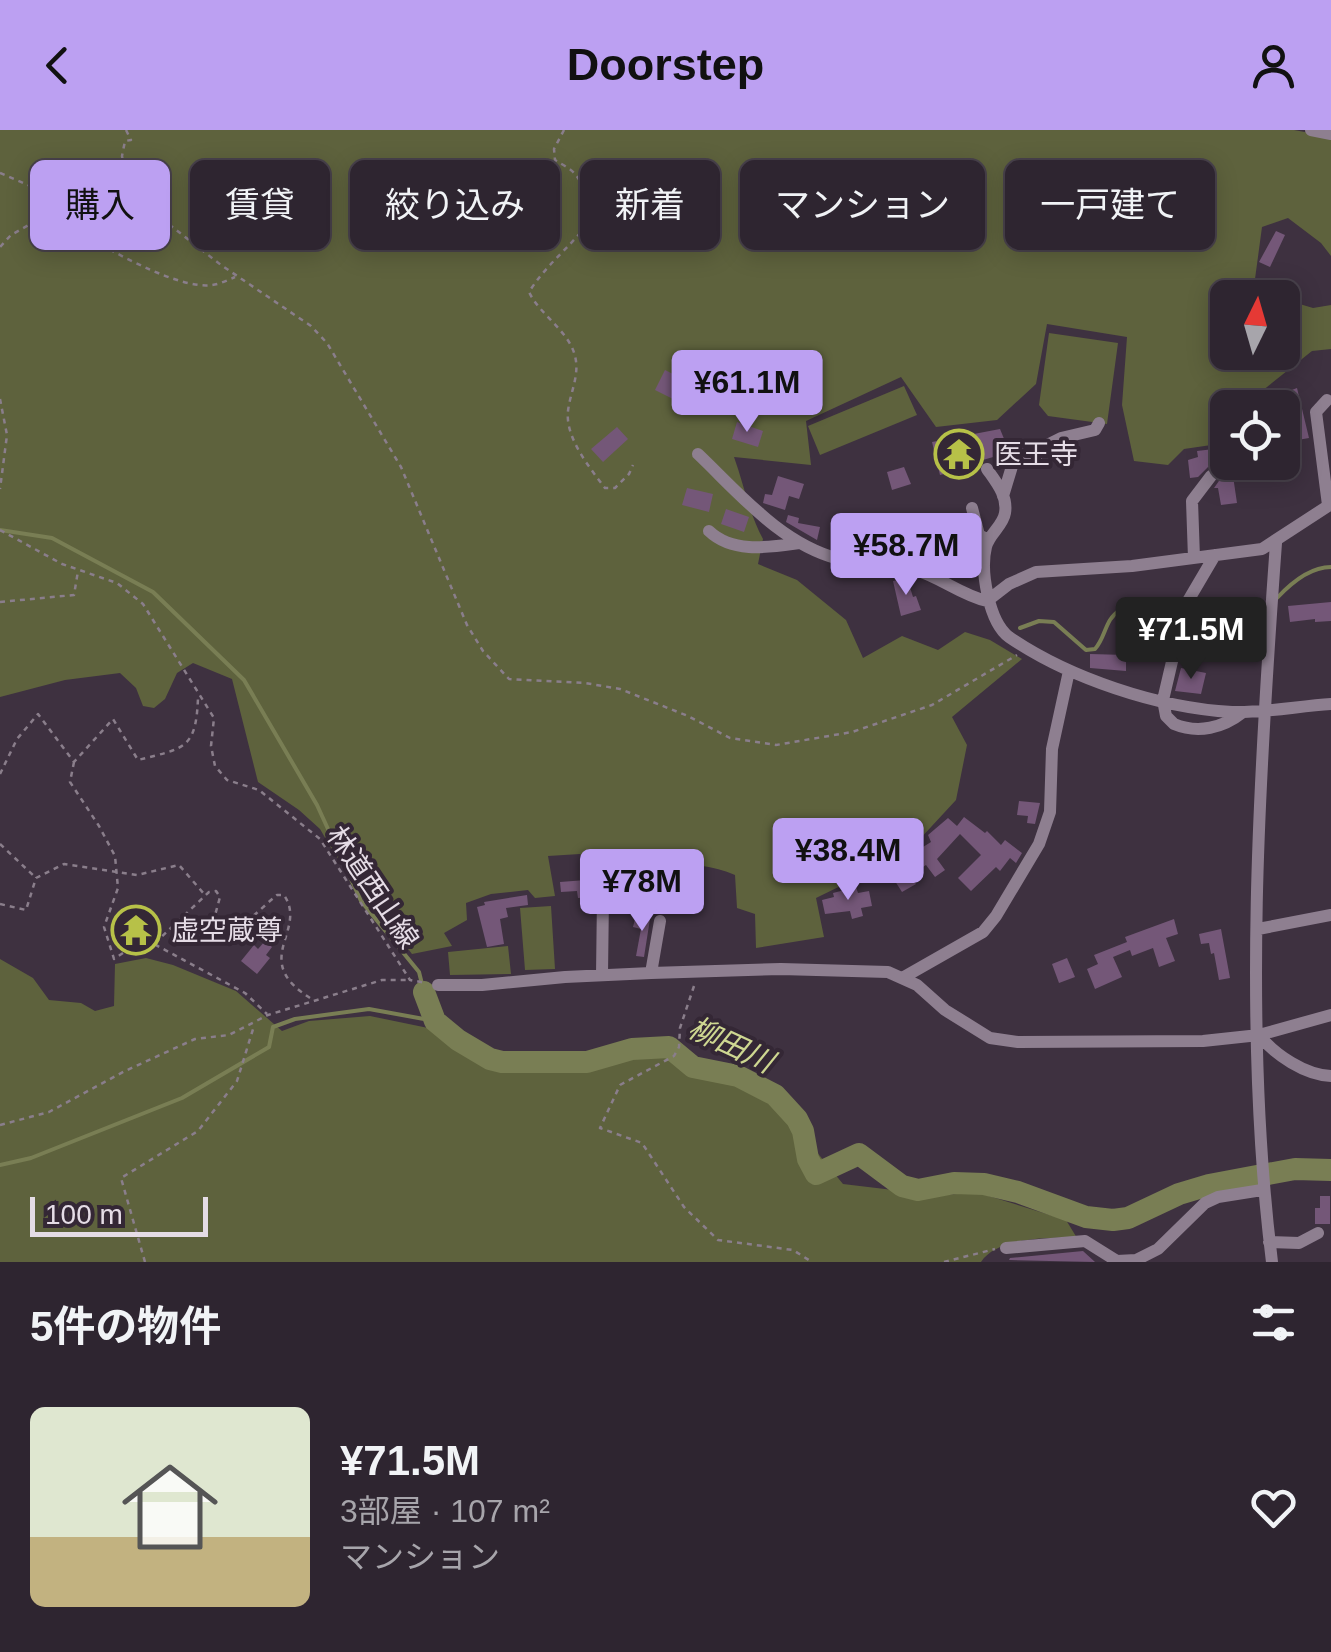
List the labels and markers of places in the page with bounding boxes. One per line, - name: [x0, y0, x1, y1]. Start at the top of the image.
- pin: ¥61.1M: [666, 350, 828, 435]
- temple icon: 医王寺: [933, 428, 985, 480]
- place label: 医王寺: [994, 439, 1078, 470]
- pin: ¥58.7M: [825, 513, 987, 598]
- pin: ¥71.5M: [1110, 597, 1272, 682]
- pin: ¥38.4M: [767, 818, 929, 903]
- pin: ¥78M: [583, 849, 701, 934]
- temple icon: 虚空蔵尊: [110, 904, 162, 956]
- place label: 虚空蔵尊: [171, 915, 283, 946]

